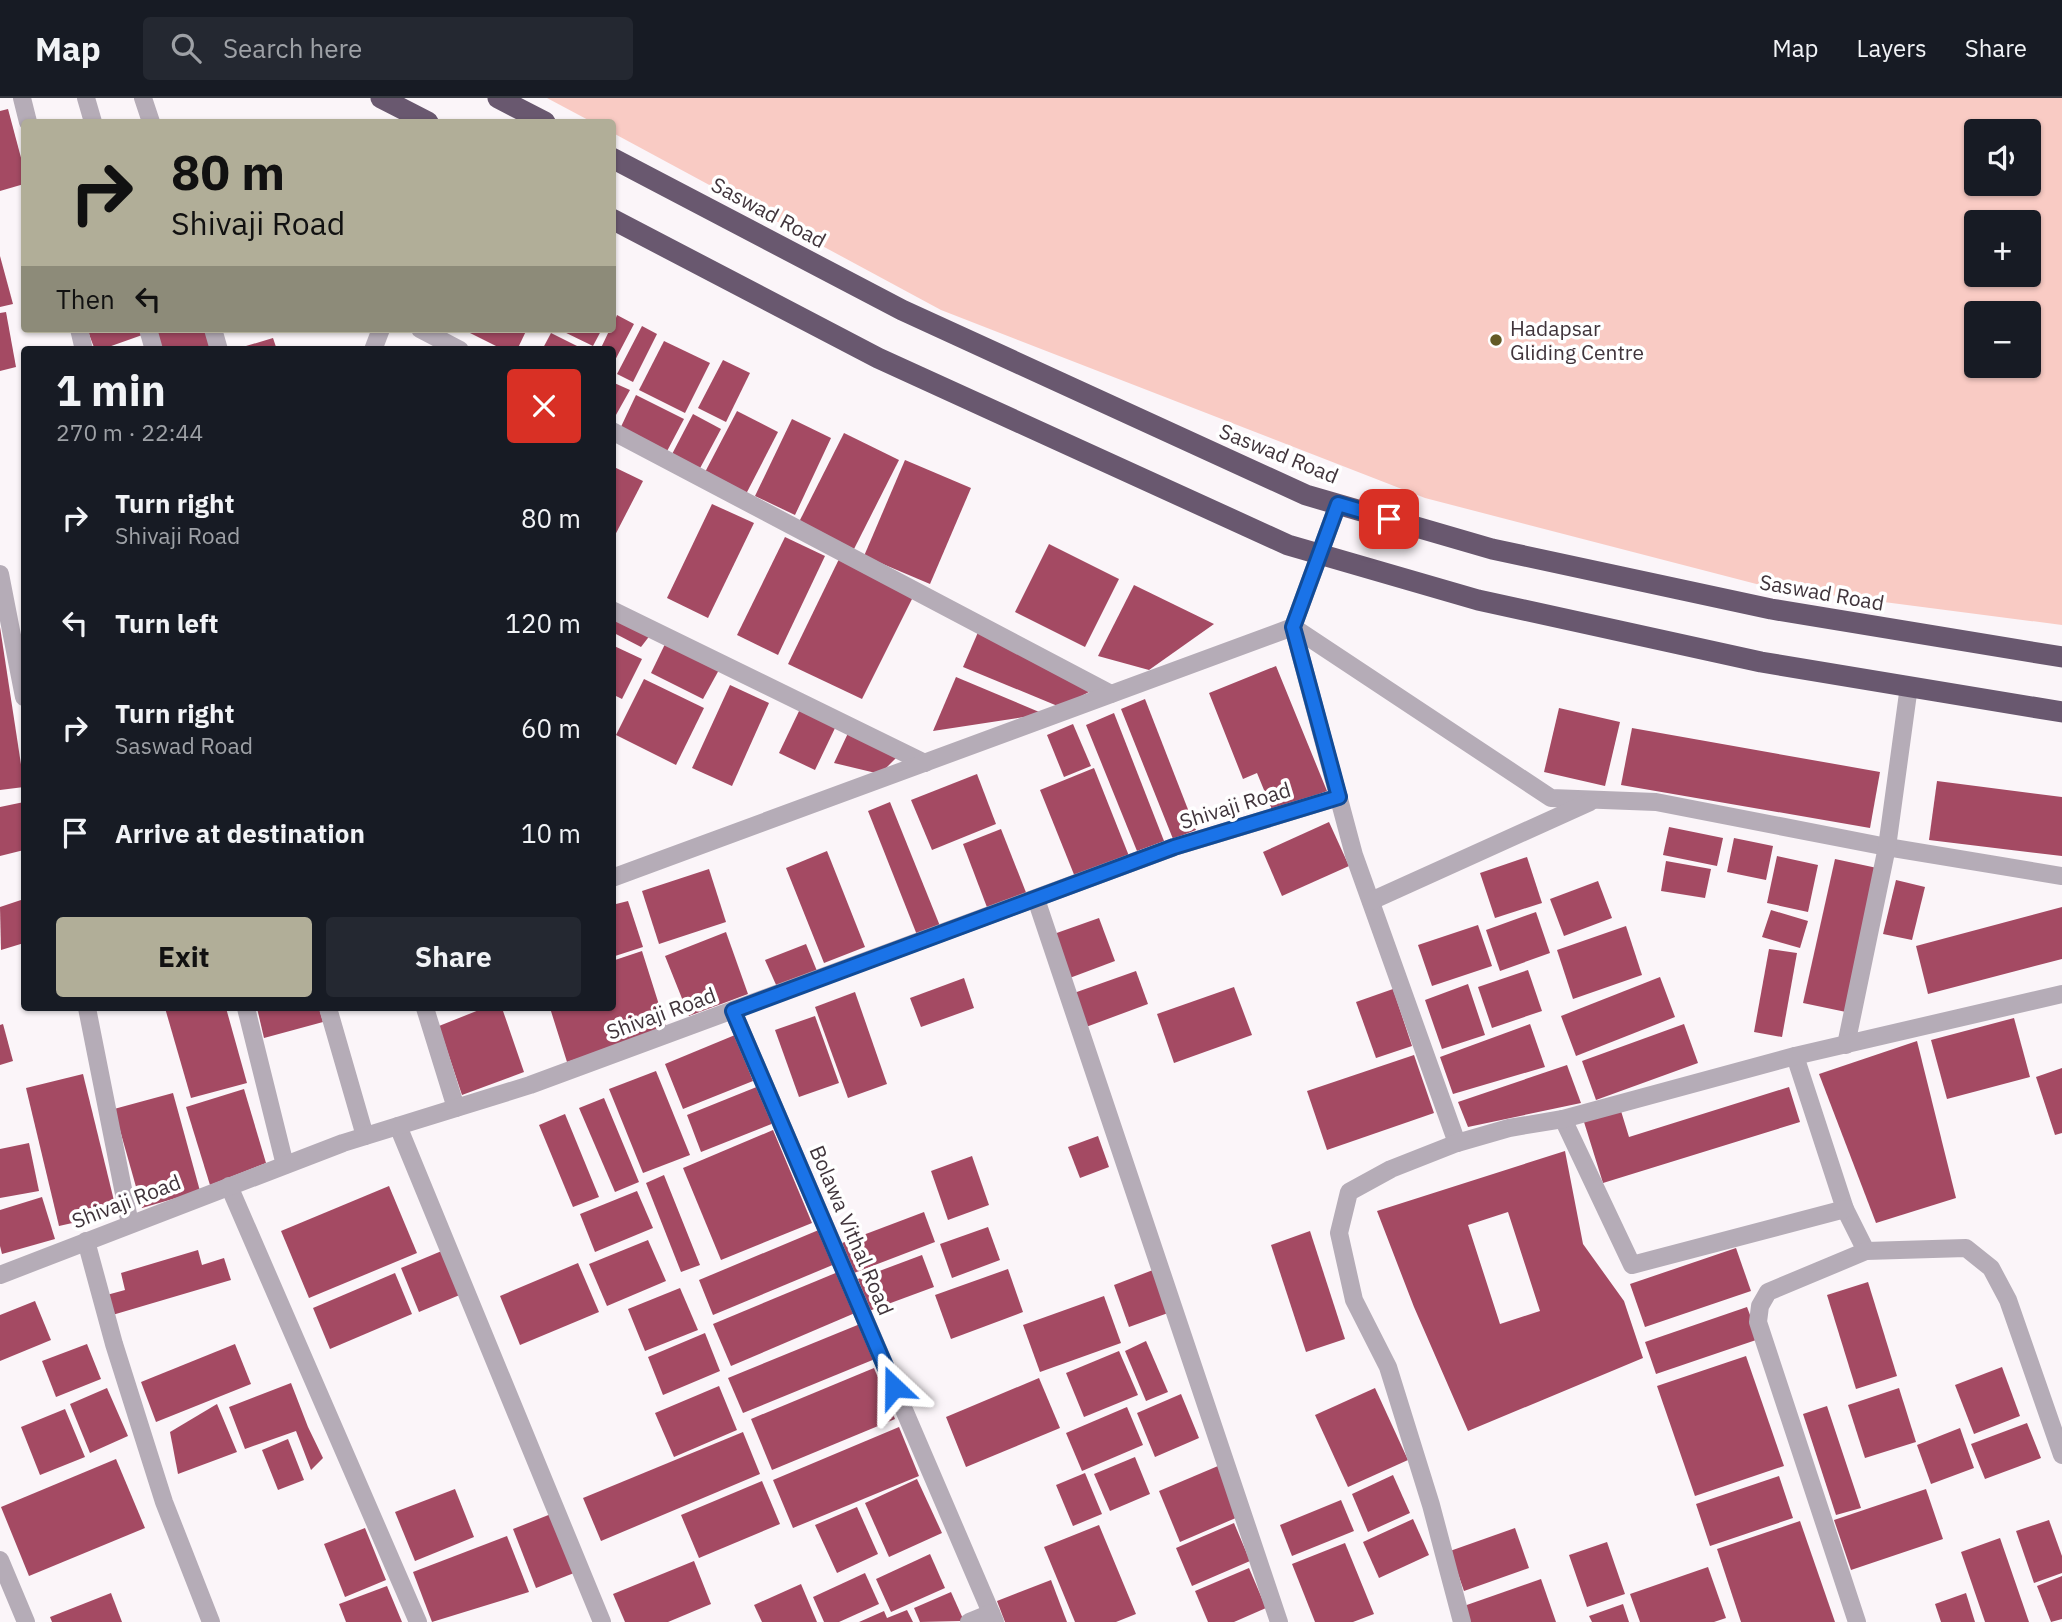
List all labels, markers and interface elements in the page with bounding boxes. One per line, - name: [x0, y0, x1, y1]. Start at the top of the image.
- search box: [143, 17, 633, 80]
- text: Map: [35, 27, 101, 70]
- icon: search: [167, 29, 205, 67]
- text: Search here: [223, 31, 362, 65]
- text: Map: [1772, 32, 1819, 64]
- text: Layers: [1857, 32, 1927, 64]
- text: Share: [1965, 32, 2027, 64]
- map controls: [1964, 119, 2041, 378]
- button: sound: [1964, 119, 2041, 196]
- text: 80 m: [171, 140, 285, 203]
- icon: right: [56, 147, 147, 238]
- street label: Saswad Road: [707, 170, 831, 254]
- text: Shivaji Road: [171, 202, 345, 244]
- button: +: [1964, 210, 2041, 287]
- icon: left: [129, 280, 167, 318]
- text: Then: [56, 282, 115, 316]
- button: −: [1964, 301, 2041, 378]
- place label: Hadapsar Gliding Centre: [1510, 314, 1644, 366]
- marker: Hadapsar Gliding Centre: [1488, 332, 1504, 348]
- text: 1 min: [56, 363, 166, 418]
- button: close: [507, 369, 581, 443]
- street label: Saswad Road: [1215, 416, 1343, 490]
- text: 270 m · 22:44: [56, 417, 203, 447]
- text: Turn right: [115, 486, 234, 520]
- pin: [1359, 489, 1419, 549]
- icon: right: [56, 499, 94, 537]
- icon: arrive: [1370, 500, 1408, 538]
- text: 80 m: [521, 501, 581, 535]
- text: Shivaji Road: [115, 520, 240, 550]
- street label: Saswad Road: [1758, 567, 1886, 617]
- icon: left: [56, 604, 94, 642]
- text: Turn left: [115, 606, 218, 640]
- text: 120 m: [505, 606, 581, 640]
- text: Turn right: [115, 696, 234, 730]
- icon: right: [56, 709, 94, 747]
- text: 60 m: [521, 711, 581, 745]
- text: Saswad Road: [115, 730, 253, 760]
- street label: Shivaji Road: [1176, 775, 1294, 835]
- icon: arrive: [56, 814, 94, 852]
- text: Arrive at destination: [115, 816, 365, 850]
- text: 10 m: [521, 816, 581, 850]
- button: Exit: [56, 917, 312, 997]
- button: Share: [326, 917, 581, 997]
- street label: Shivaji Road: [602, 980, 720, 1046]
- street label: Bolawa Vithal Road: [804, 1141, 900, 1319]
- street label: Shivaji Road: [68, 1167, 184, 1235]
- position arrow: [857, 1350, 931, 1424]

